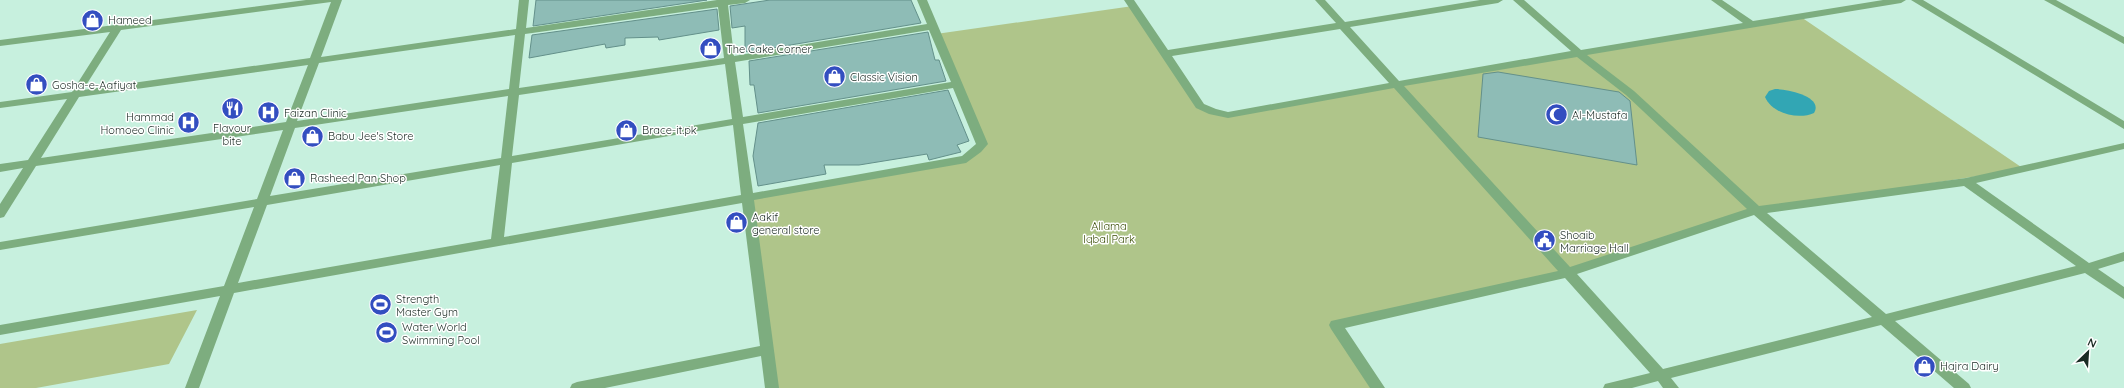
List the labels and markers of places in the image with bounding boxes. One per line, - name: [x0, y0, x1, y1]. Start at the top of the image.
- shop icon: Hameed: [79, 7, 105, 33]
- place label: Hameed: [108, 13, 152, 27]
- shop icon: The Cake Corner: [697, 36, 723, 62]
- place label: The Cake Corner: [726, 42, 812, 56]
- shop icon: Classic Vision: [821, 64, 847, 90]
- place label: Classic Vision: [850, 70, 918, 84]
- shop icon: Gosha-e-Aafiyat: [23, 72, 49, 98]
- place label: Gosha-e-Aafiyat: [52, 78, 136, 92]
- restaurant icon: Flavour bite: [219, 95, 245, 121]
- hospital icon: Faizan Clinic: [255, 100, 281, 126]
- mosque icon: Al-Mustafa: [1543, 102, 1569, 128]
- place label: Faizan Clinic: [284, 106, 347, 120]
- place label: Al-Mustafa: [1572, 108, 1627, 122]
- place label: Hammad Homoeo Clinic: [100, 110, 174, 137]
- hospital icon: Hammad Homoeo Clinic: [176, 110, 202, 136]
- shop icon: Brace-it.pk: [614, 117, 640, 143]
- place label: Flavour bite: [213, 121, 252, 148]
- shop icon: Babu Jee's Store: [300, 123, 326, 149]
- place label: Brace-it.pk: [642, 123, 697, 137]
- place label: Babu Jee's Store: [328, 129, 413, 143]
- shop icon: Rasheed Pan Shop: [282, 165, 308, 191]
- place label: Rasheed Pan Shop: [310, 171, 406, 185]
- shop icon: Aakif general store: [724, 210, 750, 236]
- place label: Aakif general store: [752, 210, 819, 237]
- public building icon: Shoaib Marriage Hall: [1532, 228, 1558, 254]
- place label: Shoaib Marriage Hall: [1560, 228, 1629, 255]
- sports icon: Strength Master Gym: [367, 292, 393, 318]
- place label: Strength Master Gym: [396, 292, 458, 319]
- sports icon: Water World Swimming Pool: [374, 320, 400, 346]
- place label: Water World Swimming Pool: [402, 320, 480, 347]
- shop icon: Hajra Dairy: [1911, 353, 1937, 379]
- place label: Hajra Dairy: [1940, 359, 1999, 373]

